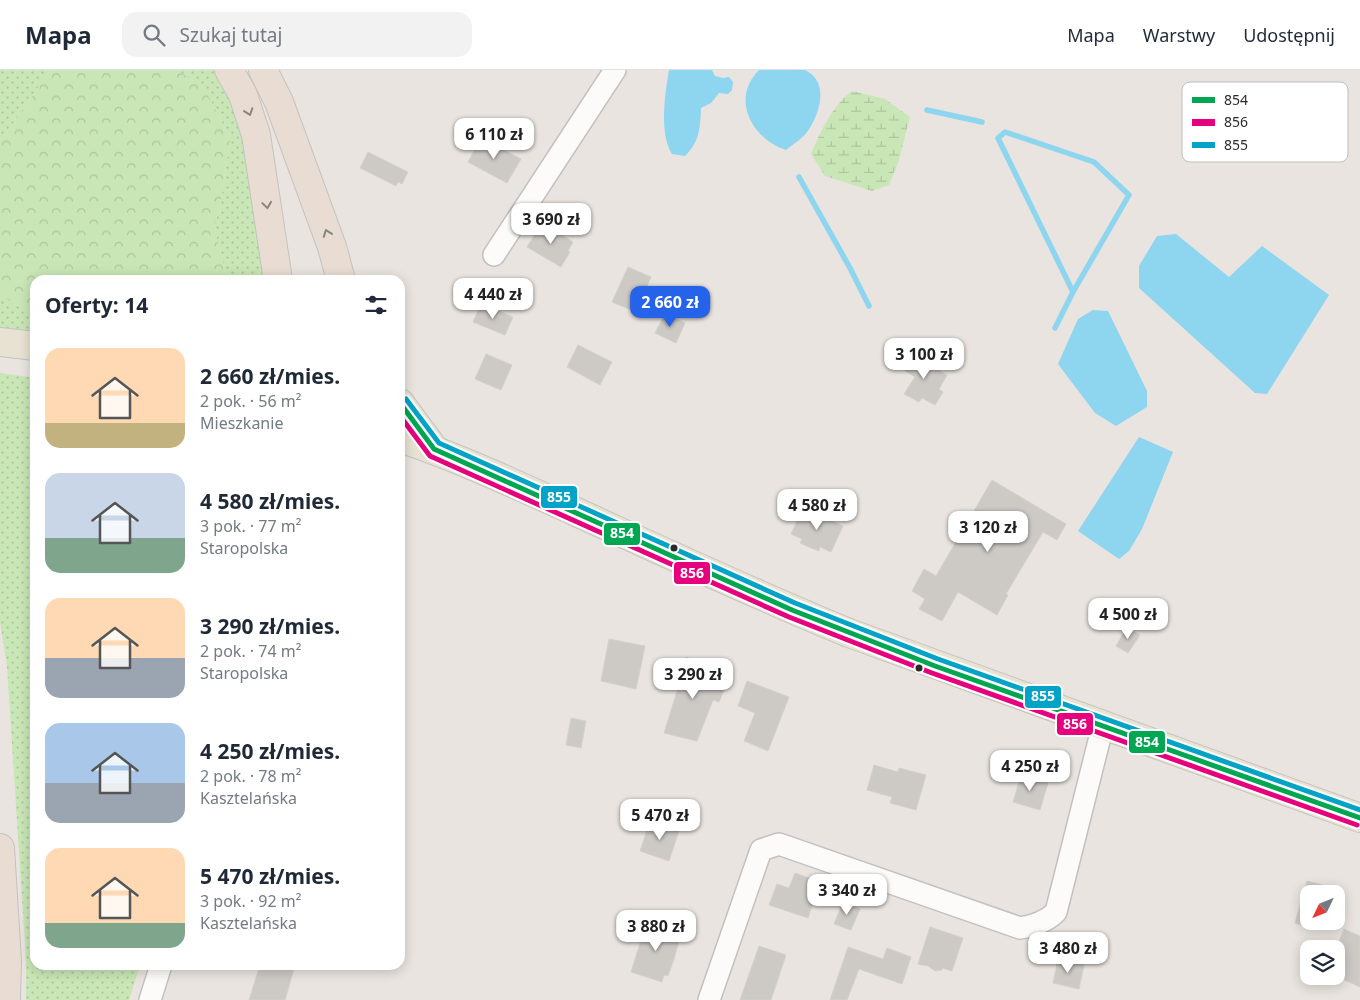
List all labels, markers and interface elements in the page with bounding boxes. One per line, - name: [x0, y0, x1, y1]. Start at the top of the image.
- search box: [122, 12, 472, 57]
- text: Mapa: [25, 18, 92, 51]
- icon: search: [140, 21, 168, 49]
- text: Szukaj tutaj: [180, 22, 282, 48]
- text: Mapa: [1067, 23, 1115, 47]
- text: Warstwy: [1143, 23, 1215, 47]
- text: Udostępnij: [1243, 23, 1335, 47]
- legend: [1182, 82, 1348, 162]
- text: 854: [1224, 90, 1248, 109]
- one-way arrow: [243, 107, 253, 115]
- text: 856: [1224, 112, 1248, 131]
- pin: 6 110 zł: [442, 118, 546, 160]
- text: 6 110 zł: [465, 123, 523, 145]
- text: 855: [1224, 135, 1248, 154]
- one-way arrow: [261, 201, 271, 209]
- pin: 3 690 zł: [499, 202, 603, 245]
- text: 3 690 zł: [522, 208, 580, 230]
- one-way arrow: [323, 230, 333, 238]
- pin: 4 440 zł: [441, 278, 545, 320]
- text: 4 440 zł: [464, 283, 522, 305]
- pin: 2 660 zł: [618, 286, 722, 328]
- text: Oferty: 14: [45, 291, 148, 319]
- icon: filters: [362, 291, 390, 319]
- text: 2 660 zł: [641, 291, 699, 313]
- pin: 3 100 zł: [872, 338, 976, 380]
- text: 3 100 zł: [895, 343, 953, 365]
- text: 2 660 zł/mies.: [200, 362, 340, 390]
- icon: home: [85, 368, 145, 428]
- text: 2 pok. · 56 m²: [200, 390, 301, 412]
- text: Mieszkanie: [200, 412, 283, 434]
- line badge: 855: [540, 485, 578, 509]
- text: 4 580 zł/mies.: [200, 487, 340, 515]
- text: 855: [547, 487, 571, 506]
- pin: 4 580 zł: [765, 488, 869, 531]
- icon: home: [85, 493, 145, 553]
- text: 4 580 zł: [788, 494, 846, 516]
- pin: 3 120 zł: [936, 510, 1040, 553]
- text: 3 pok. · 77 m²: [200, 515, 301, 537]
- text: 3 120 zł: [959, 516, 1017, 538]
- line badge: 854: [603, 522, 641, 546]
- text: 854: [610, 523, 634, 542]
- text: Staropolska: [200, 537, 288, 559]
- unlabelled marker: [669, 543, 679, 553]
- line badge: 856: [673, 561, 711, 585]
- text: 856: [680, 563, 704, 582]
- pin: 4 500 zł: [1076, 598, 1180, 640]
- text: 4 500 zł: [1099, 603, 1157, 625]
- text: 3 290 zł/mies.: [200, 612, 340, 640]
- icon: home: [85, 618, 145, 678]
- text: 2 pok. · 74 m²: [200, 640, 301, 662]
- pin: 3 290 zł: [641, 658, 745, 700]
- text: Staropolska: [200, 662, 288, 684]
- text: 3 290 zł: [664, 663, 722, 685]
- unlabelled marker: [914, 663, 924, 673]
- line badge: 855: [1024, 685, 1062, 709]
- text: 855: [1031, 686, 1055, 705]
- line badge: 856: [1056, 712, 1094, 736]
- text: 856: [1063, 714, 1087, 733]
- line badge: 854: [1128, 730, 1166, 754]
- text: 854: [1135, 732, 1159, 751]
- text: 4 250 zł/mies.: [200, 737, 340, 765]
- icon: home: [85, 743, 145, 803]
- pin: 4 250 zł: [978, 750, 1082, 792]
- text: 4 250 zł: [1001, 755, 1059, 777]
- text: 2 pok. · 78 m²: [200, 765, 301, 787]
- text: Kasztelańska: [200, 787, 297, 809]
- pin: 5 470 zł: [608, 798, 712, 841]
- text: 5 470 zł: [631, 804, 689, 826]
- text: 5 470 zł/mies.: [200, 862, 340, 890]
- icon: home: [85, 868, 145, 928]
- pin: 3 340 zł: [795, 874, 899, 916]
- text: 3 340 zł: [818, 879, 876, 901]
- north arrow: [1300, 885, 1345, 930]
- map controls: [1300, 885, 1345, 985]
- text: 3 pok. · 92 m²: [200, 890, 301, 912]
- pin: 3 880 zł: [604, 910, 708, 952]
- text: Kasztelańska: [200, 912, 297, 934]
- text: 3 880 zł: [627, 915, 685, 937]
- pin: 3 480 zł: [1016, 932, 1120, 974]
- text: 3 480 zł: [1039, 937, 1097, 959]
- button: layers: [1300, 940, 1345, 985]

